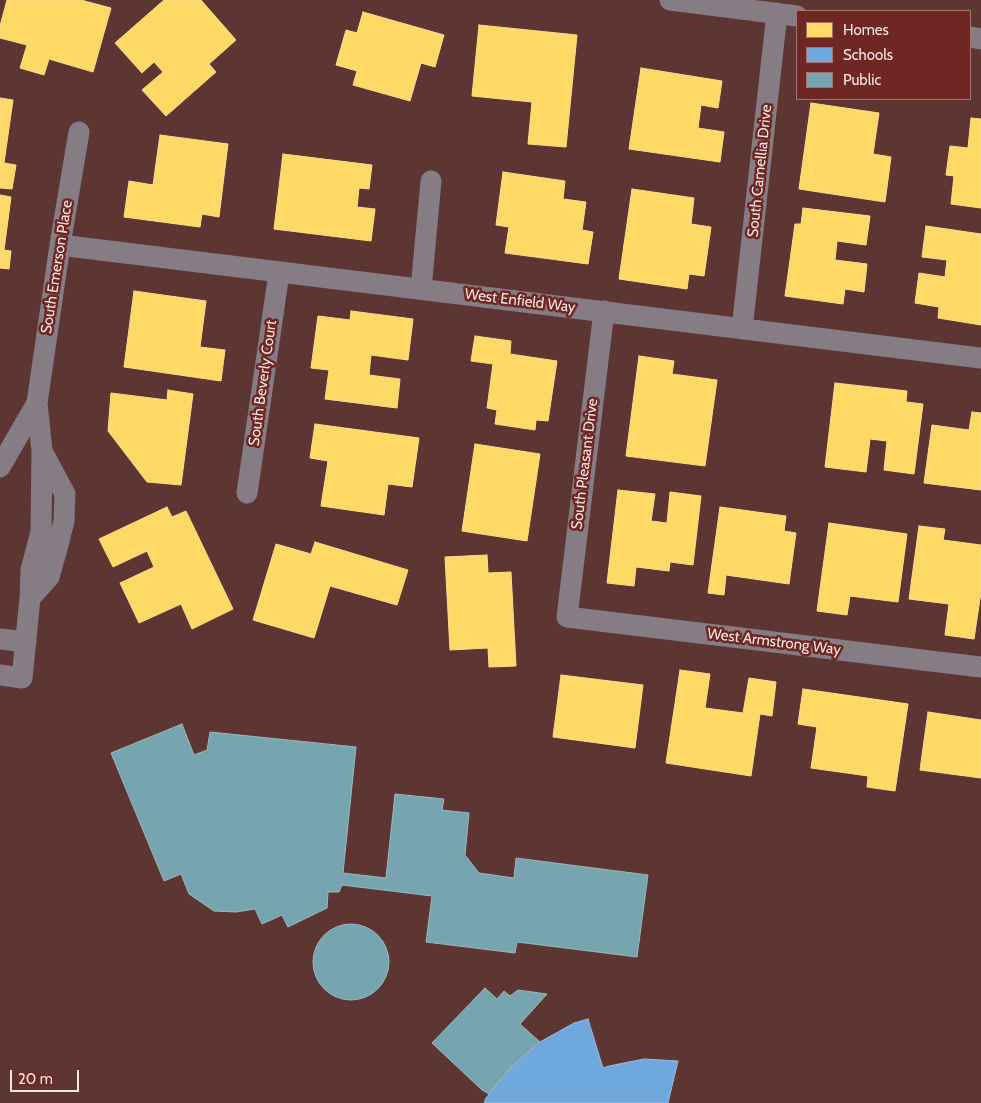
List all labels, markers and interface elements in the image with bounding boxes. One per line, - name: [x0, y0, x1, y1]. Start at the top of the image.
- legend: [796, 10, 971, 100]
- text: Homes: [843, 21, 889, 39]
- text: Schools: [843, 46, 893, 64]
- text: Public: [843, 71, 881, 89]
- street label: South Camellia Drive: [744, 104, 776, 238]
- street label: South Emerson Place: [38, 199, 76, 335]
- street label: West Enfield Way: [464, 285, 576, 317]
- street label: South Beverly Court: [245, 319, 281, 447]
- street label: South Pleasant Drive: [568, 397, 602, 531]
- street label: West Armstrong Way: [706, 625, 842, 659]
- scale bar: [12, 1060, 81, 1092]
- text: 20 m: [18, 1070, 53, 1088]

